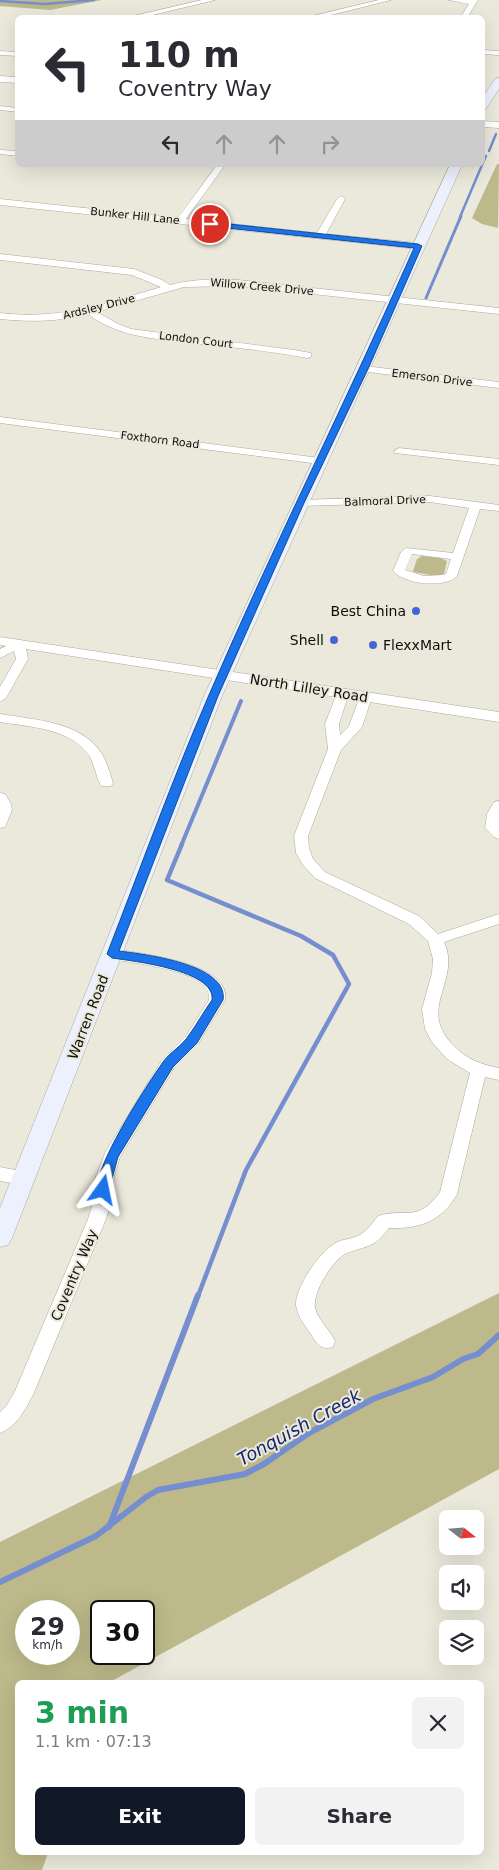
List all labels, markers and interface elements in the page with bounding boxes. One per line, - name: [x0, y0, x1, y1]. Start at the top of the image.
- icon: left: [35, 35, 100, 100]
- text: 110 m: [118, 35, 240, 75]
- text: Coventry Way: [118, 76, 272, 101]
- icon: left: [157, 130, 185, 158]
- icon: ahead: [210, 130, 238, 158]
- icon: ahead: [263, 130, 291, 158]
- icon: right: [316, 130, 344, 158]
- pin: [189, 203, 231, 245]
- street label: Bunker Hill Lane: [90, 205, 181, 227]
- icon: arrive: [196, 210, 224, 238]
- street label: Willow Creek Drive: [210, 276, 314, 298]
- street label: Ardsley Drive: [62, 292, 137, 322]
- street label: London Court: [158, 329, 234, 351]
- street label: Emerson Drive: [391, 367, 473, 389]
- street label: Foxthorn Road: [120, 429, 200, 451]
- street label: Balmoral Drive: [344, 493, 426, 509]
- place label: Best China: [331, 603, 406, 619]
- marker: Best China: [410, 605, 422, 617]
- place label: Shell: [290, 632, 324, 648]
- marker: Shell: [328, 634, 340, 646]
- place label: FlexxMart: [383, 637, 452, 653]
- marker: FlexxMart: [367, 639, 379, 651]
- street label: North Lilley Road: [249, 671, 369, 705]
- street label: Warren Road: [64, 972, 112, 1062]
- position arrow: [76, 1163, 128, 1215]
- street label: Coventry Way: [48, 1227, 100, 1323]
- water label: Tonquish Creek: [234, 1384, 366, 1470]
- north arrow: [439, 1510, 484, 1555]
- map controls: [439, 1510, 484, 1665]
- button: sound: [439, 1565, 484, 1610]
- speed limit sign: 30: [90, 1600, 155, 1665]
- text: 29: [30, 1612, 65, 1641]
- button: layers: [439, 1620, 484, 1665]
- text: km/h: [32, 1638, 63, 1652]
- text: 3 min: [35, 1695, 129, 1730]
- button: close: [412, 1697, 464, 1749]
- text: 1.1 km · 07:13: [35, 1732, 152, 1751]
- button: Exit: [35, 1787, 245, 1845]
- button: Share: [255, 1787, 464, 1845]

